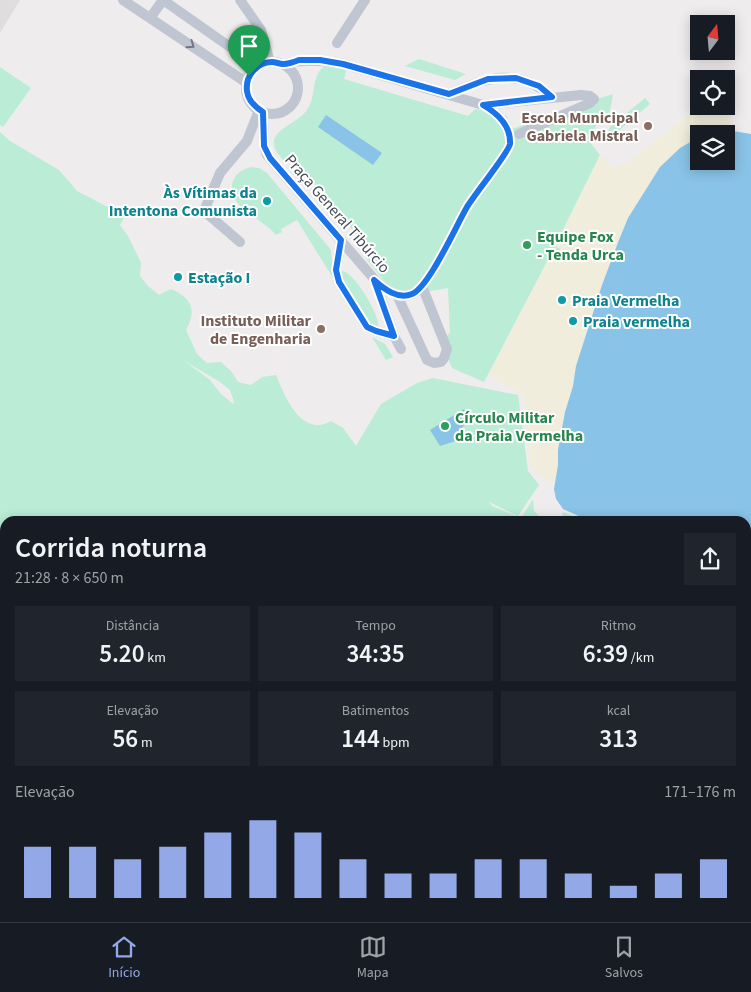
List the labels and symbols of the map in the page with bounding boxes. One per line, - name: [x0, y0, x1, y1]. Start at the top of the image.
- north arrow: [690, 15, 735, 60]
- pin: [228, 25, 270, 76]
- one-way arrow: [185, 39, 195, 48]
- place label: Escola Municipal Gabriela Mistral: [521, 107, 638, 147]
- marker: Escola Municipal Gabriela Mistral: [642, 120, 654, 132]
- street label: Praça General Tibúrcio: [279, 149, 395, 278]
- place label: Às Vítimas da Intentona Comunista: [109, 182, 257, 222]
- marker: Às Vítimas da Intentona Comunista: [261, 195, 273, 207]
- place label: Equipe Fox - Tenda Urca: [537, 226, 624, 266]
- marker: Equipe Fox - Tenda Urca: [521, 239, 533, 251]
- place label: Estação I: [188, 267, 250, 289]
- marker: Estação I: [172, 271, 184, 283]
- place label: Praia Vermelha: [572, 290, 679, 312]
- marker: Praia Vermelha: [556, 294, 568, 306]
- place label: Instituto Militar de Engenharia: [200, 310, 312, 350]
- place label: Praia vermelha: [583, 311, 690, 333]
- marker: Praia vermelha: [567, 315, 579, 327]
- marker: Instituto Militar de Engenharia: [315, 323, 327, 335]
- place label: Círculo Militar da Praia Vermelha: [455, 407, 583, 447]
- marker: Círculo Militar da Praia Vermelha: [439, 420, 451, 432]

